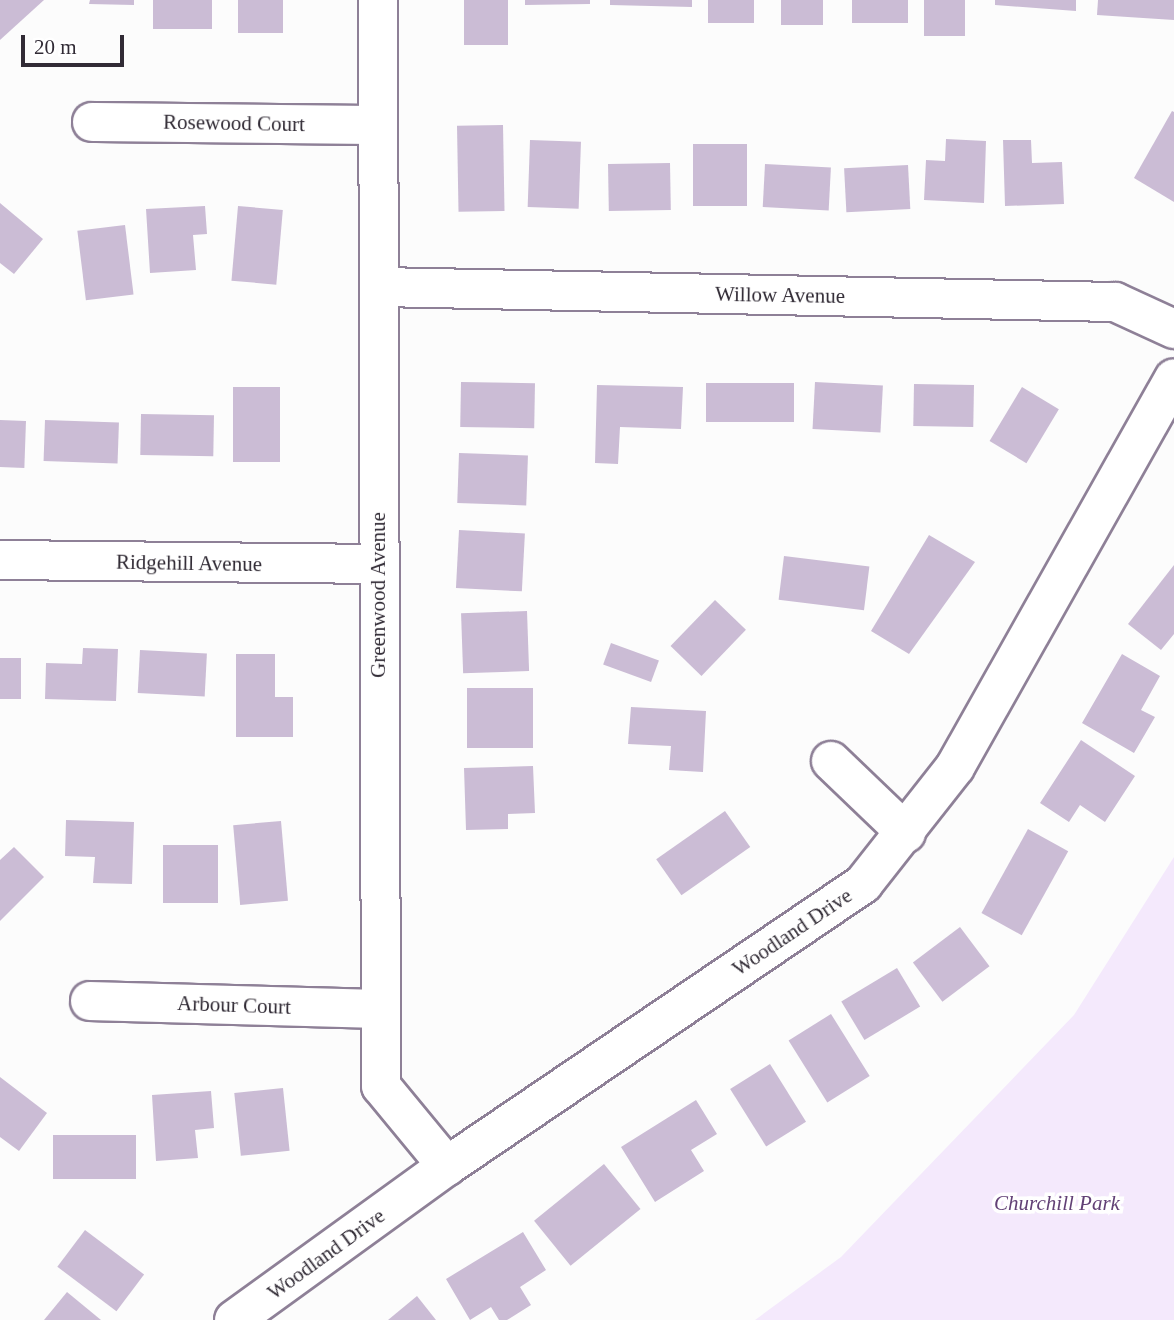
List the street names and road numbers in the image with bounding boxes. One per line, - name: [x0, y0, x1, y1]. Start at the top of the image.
- street label: Rosewood Court: [163, 109, 305, 137]
- street label: Willow Avenue: [714, 281, 846, 309]
- street label: Greenwood Avenue: [365, 512, 391, 678]
- street label: Ridgehill Avenue: [115, 549, 263, 577]
- street label: Woodland Drive: [727, 883, 857, 981]
- street label: Arbour Court: [177, 990, 291, 1020]
- street label: Woodland Drive: [262, 1203, 390, 1305]

